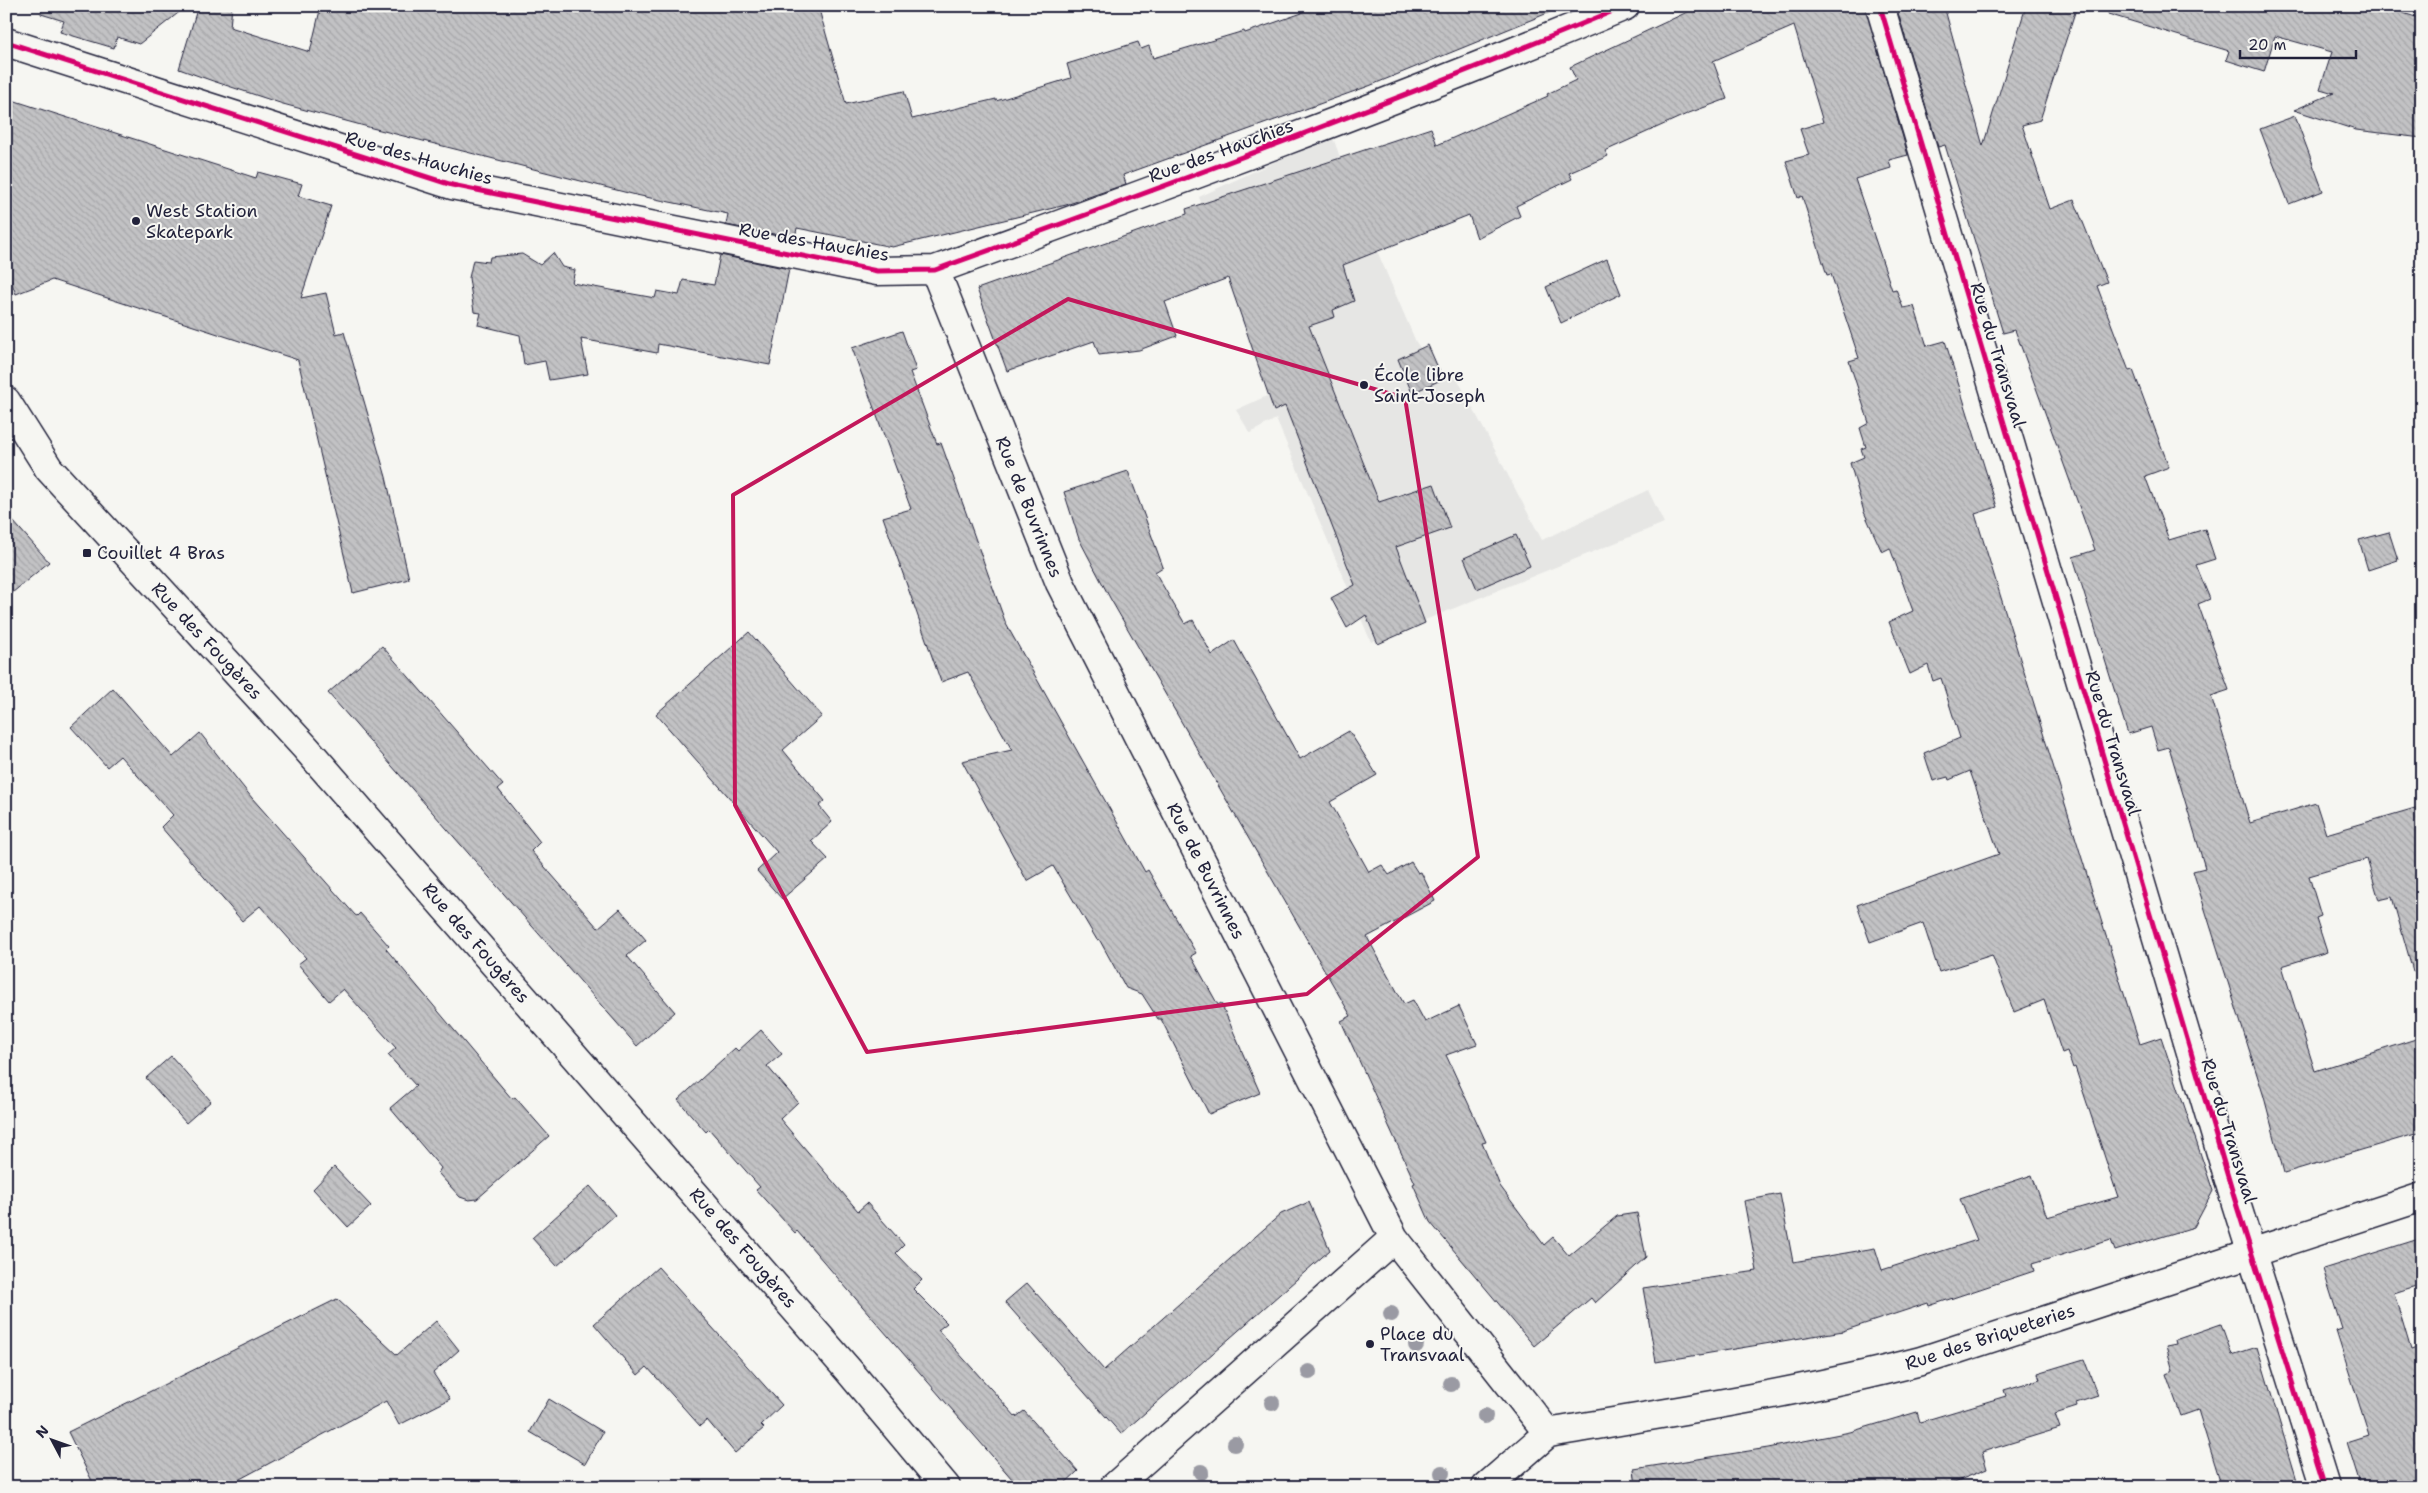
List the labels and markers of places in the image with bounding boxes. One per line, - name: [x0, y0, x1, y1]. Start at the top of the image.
- place label: West Station Skatepark: [146, 199, 258, 244]
- marker: West Station Skatepark: [130, 215, 142, 227]
- place label: École libre Saint-Joseph: [1374, 363, 1486, 408]
- marker: École libre Saint-Joseph: [1358, 379, 1370, 391]
- place label: Couillet 4 Bras: [97, 541, 225, 565]
- marker: Couillet 4 Bras: [81, 547, 93, 559]
- place label: Place du Transvaal: [1380, 1322, 1465, 1367]
- marker: Place du Transvaal: [1364, 1338, 1376, 1350]

